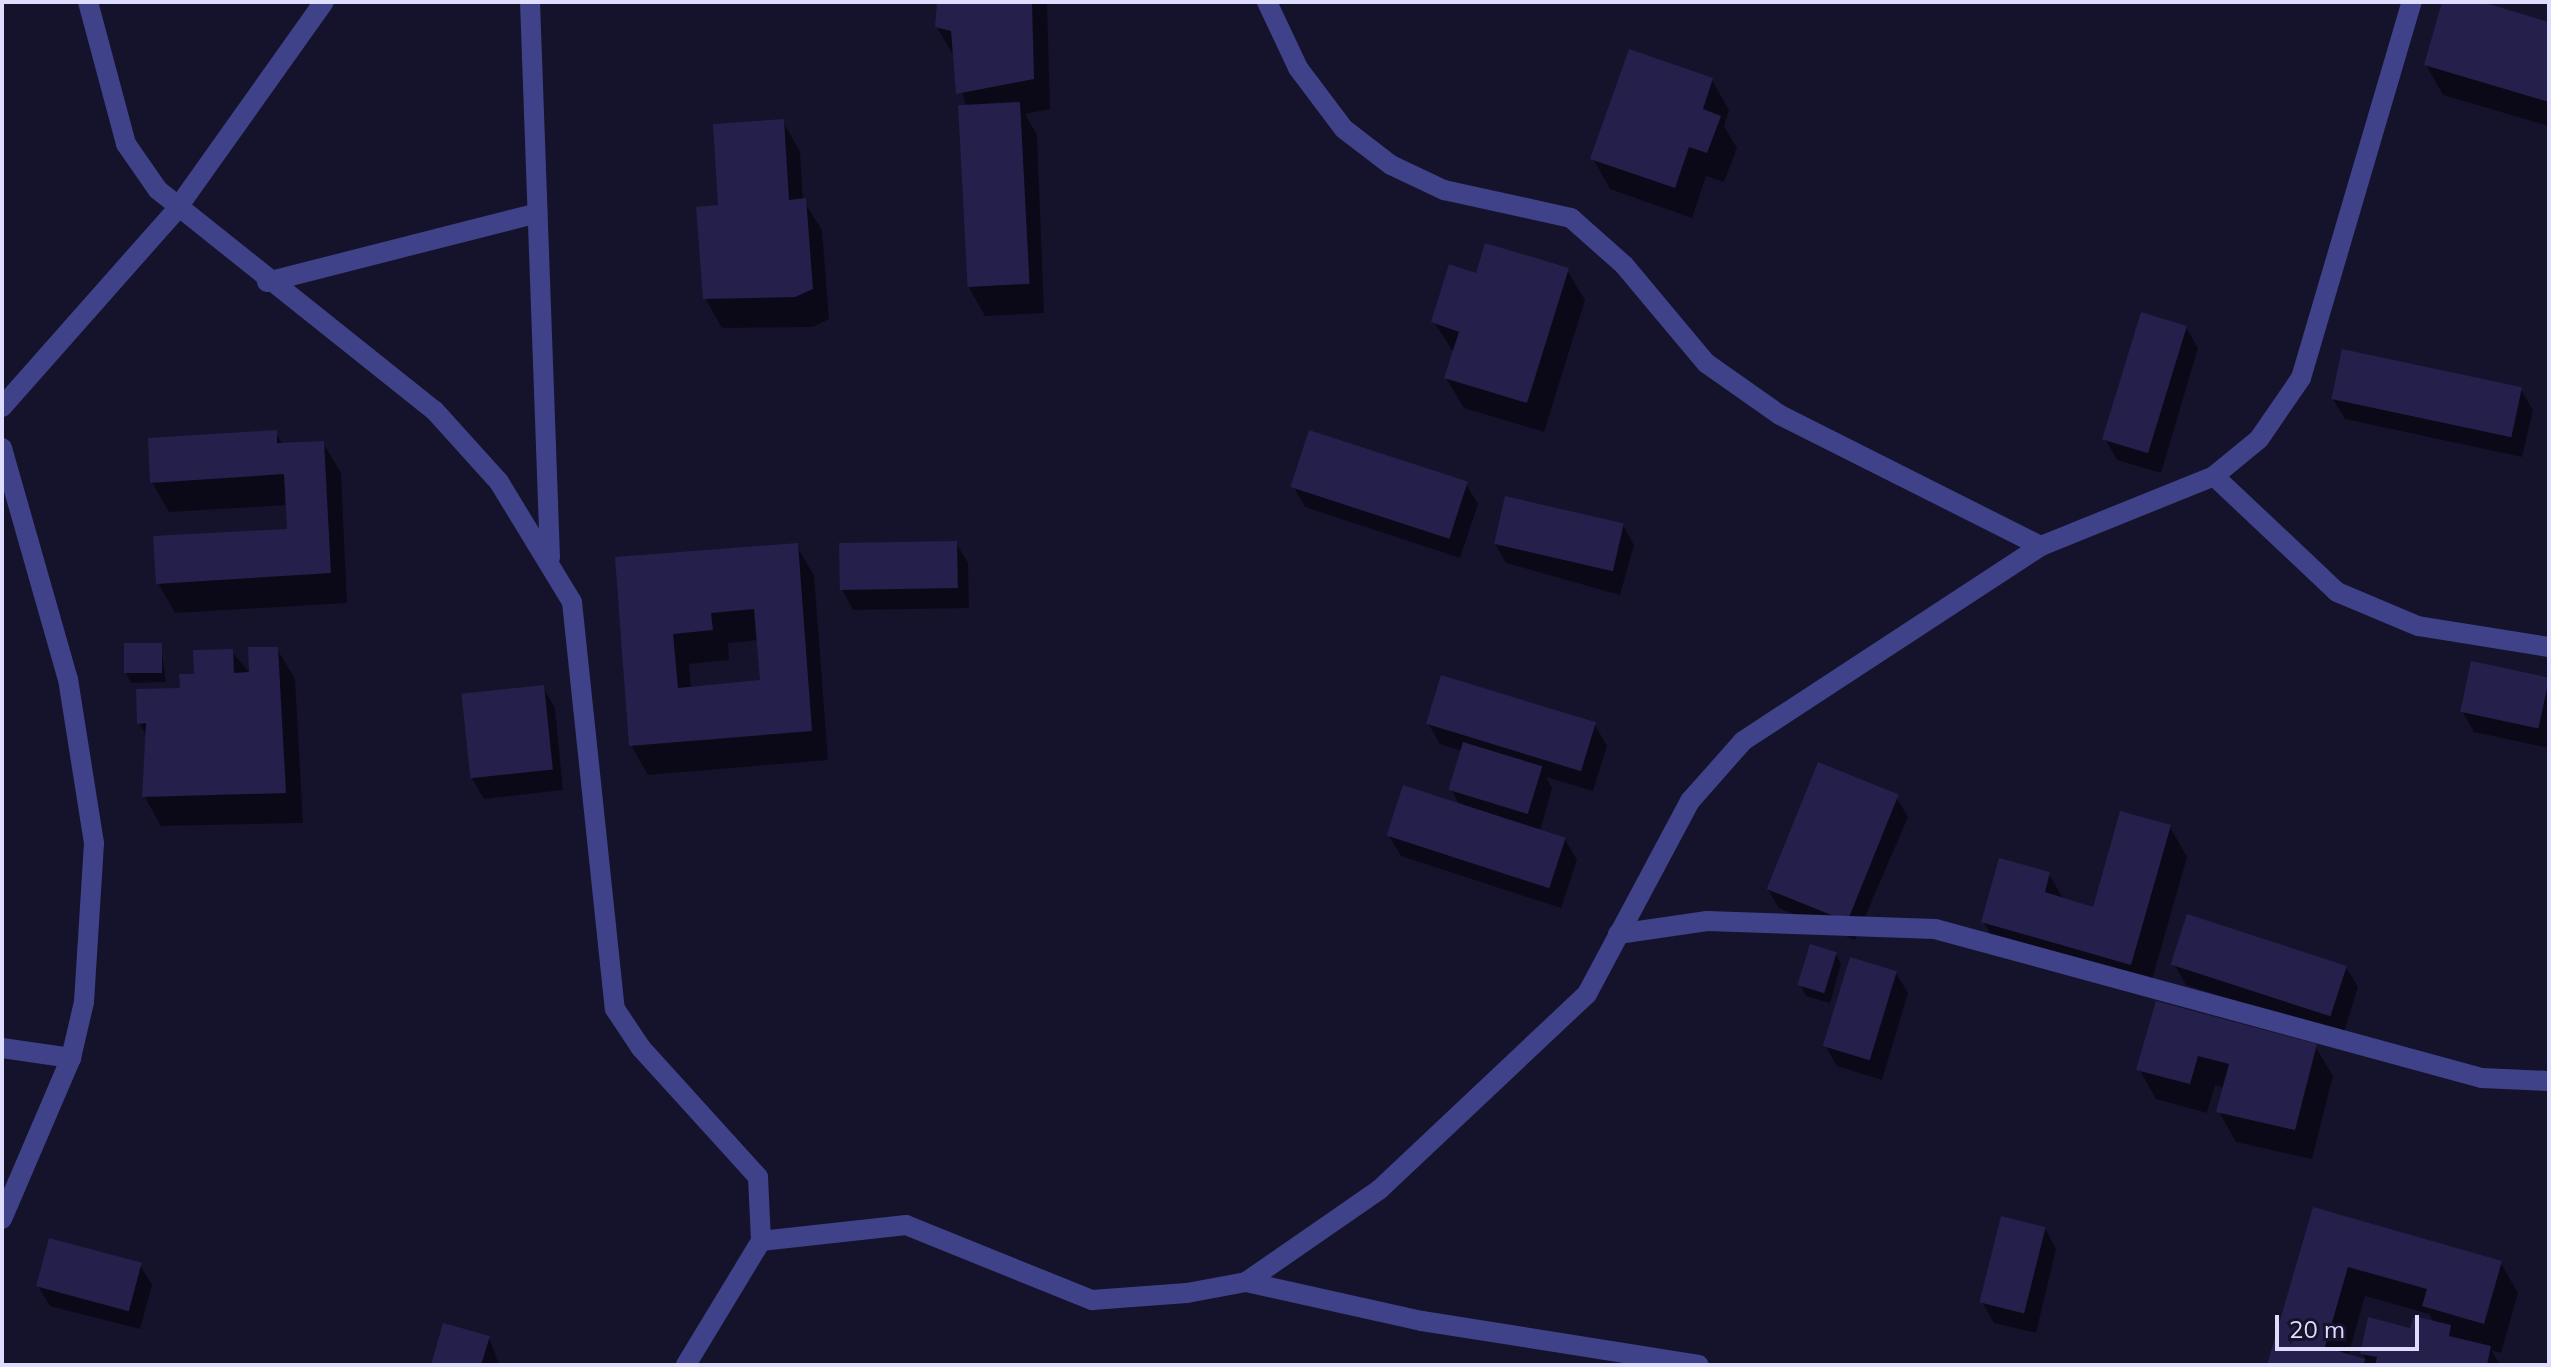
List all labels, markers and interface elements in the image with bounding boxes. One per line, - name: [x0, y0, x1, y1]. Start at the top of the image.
- scale bar: [2279, 1299, 2423, 1349]
- text: 20 m: [2289, 1314, 2345, 1344]

